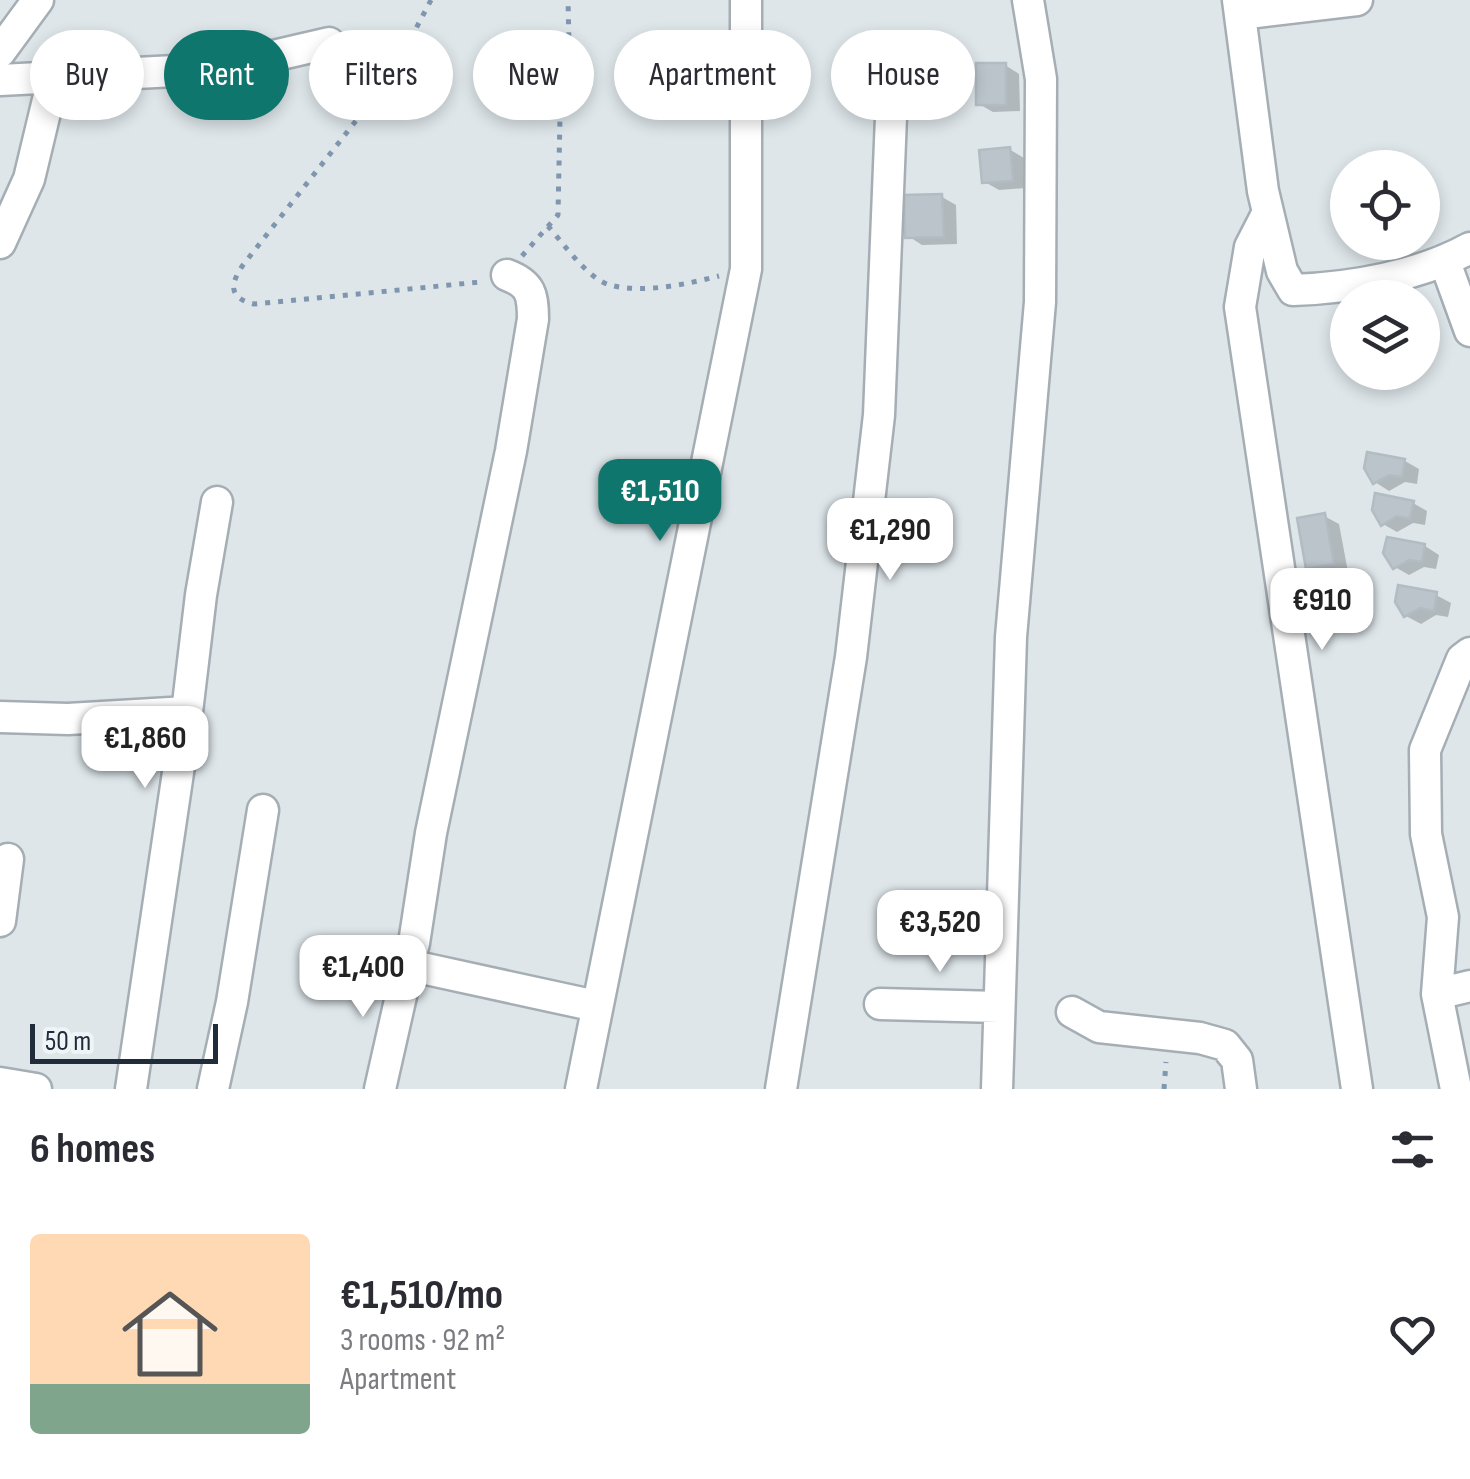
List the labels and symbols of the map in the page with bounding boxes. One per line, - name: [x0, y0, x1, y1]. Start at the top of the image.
- pin: €1,510: [579, 459, 741, 544]
- pin: €1,290: [809, 498, 971, 583]
- pin: €910: [1263, 568, 1381, 653]
- pin: €1,860: [64, 706, 226, 791]
- pin: €3,520: [859, 890, 1021, 975]
- pin: €1,400: [282, 935, 444, 1020]
- scale bar: [30, 1019, 218, 1064]

